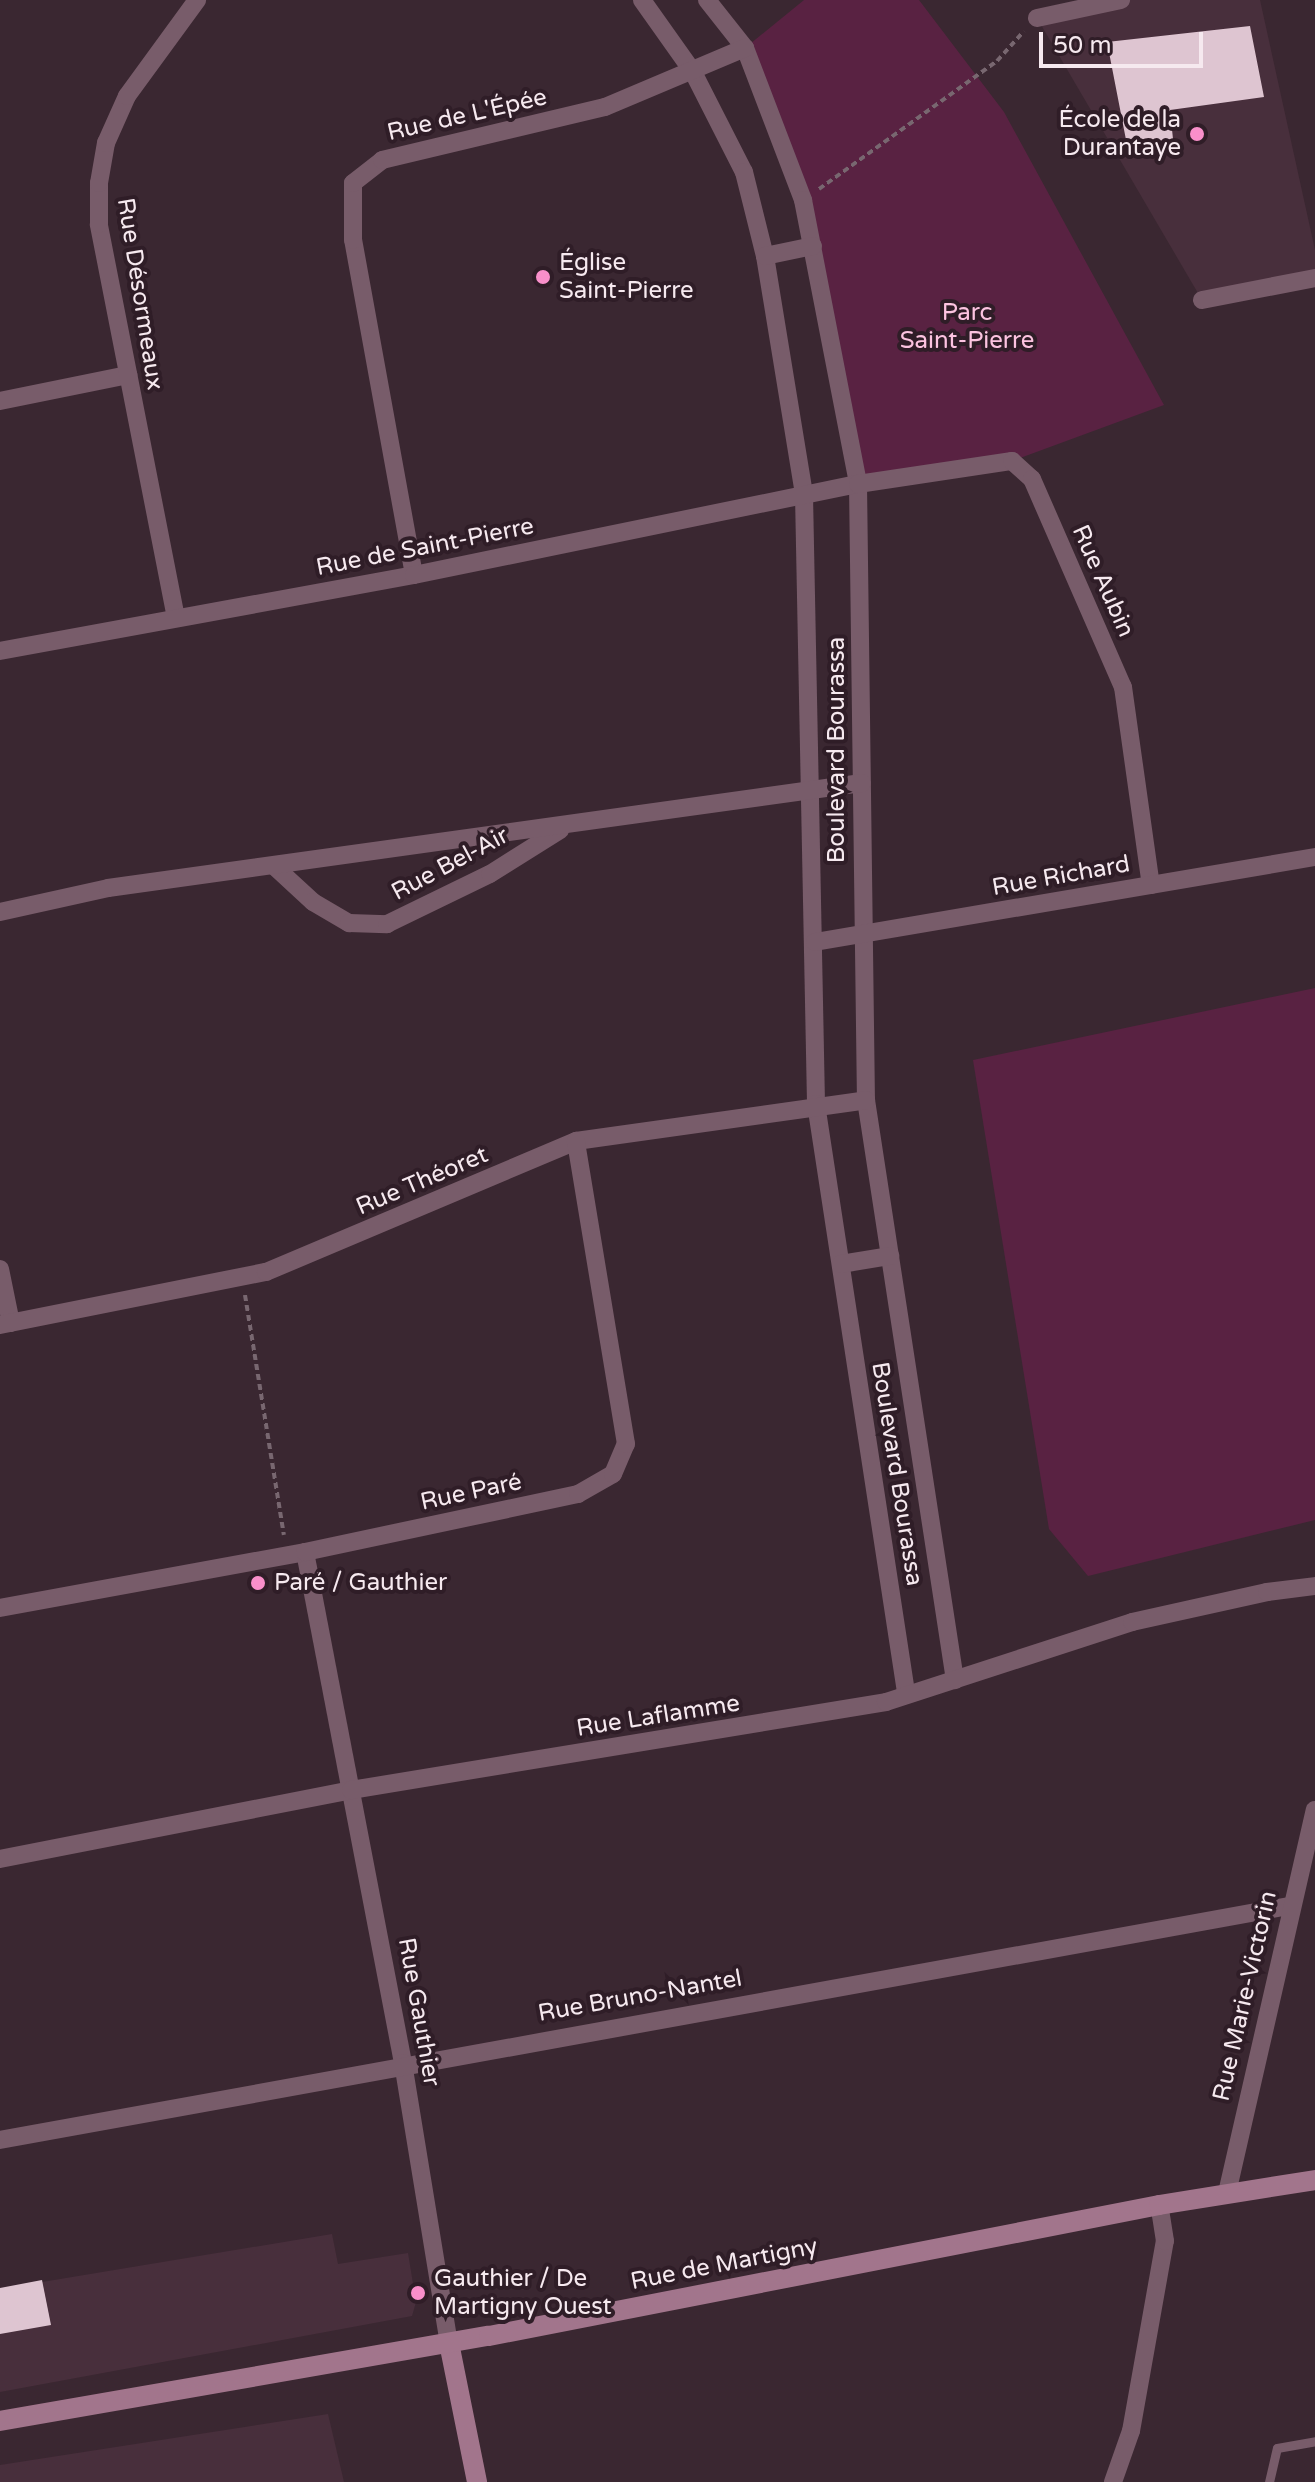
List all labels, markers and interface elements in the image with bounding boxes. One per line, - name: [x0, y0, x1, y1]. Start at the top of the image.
- scale bar: [1043, 16, 1207, 66]
- text: 50 m: [1053, 31, 1111, 60]
- street label: Rue de L'Épée: [384, 83, 550, 147]
- place label: École de la Durantaye: [1059, 106, 1181, 162]
- marker: École de la Durantaye: [1188, 125, 1206, 143]
- street label: Rue Désormeaux: [111, 196, 169, 392]
- place label: Église Saint-Pierre: [559, 249, 694, 305]
- marker: Église Saint-Pierre: [534, 268, 552, 286]
- park label: Parc Saint-Pierre: [900, 299, 1034, 355]
- street label: Rue de Saint-Pierre: [314, 512, 536, 582]
- street label: Rue Aubin: [1066, 521, 1140, 641]
- street label: Boulevard Bourassa: [823, 637, 851, 863]
- street label: Rue Bel-Air: [387, 821, 513, 907]
- street label: Rue Richard: [990, 850, 1132, 902]
- street label: Rue Théoret: [352, 1140, 492, 1222]
- street label: Boulevard Bourassa: [865, 1360, 929, 1588]
- street label: Rue Paré: [418, 1467, 524, 1517]
- place label: Paré / Gauthier: [274, 1569, 447, 1597]
- marker: Paré / Gauthier: [249, 1574, 267, 1592]
- street label: Rue Laflamme: [574, 1689, 742, 1743]
- street label: Rue Marie-Victorin: [1207, 1888, 1283, 2104]
- street label: Rue Gauthier: [392, 1936, 446, 2088]
- street label: Rue Bruno-Nantel: [536, 1964, 744, 2028]
- street label: Rue de Martigny: [628, 2232, 820, 2296]
- place label: Gauthier / De Martigny Ouest: [434, 2265, 612, 2321]
- marker: Gauthier / De Martigny Ouest: [409, 2284, 427, 2302]

